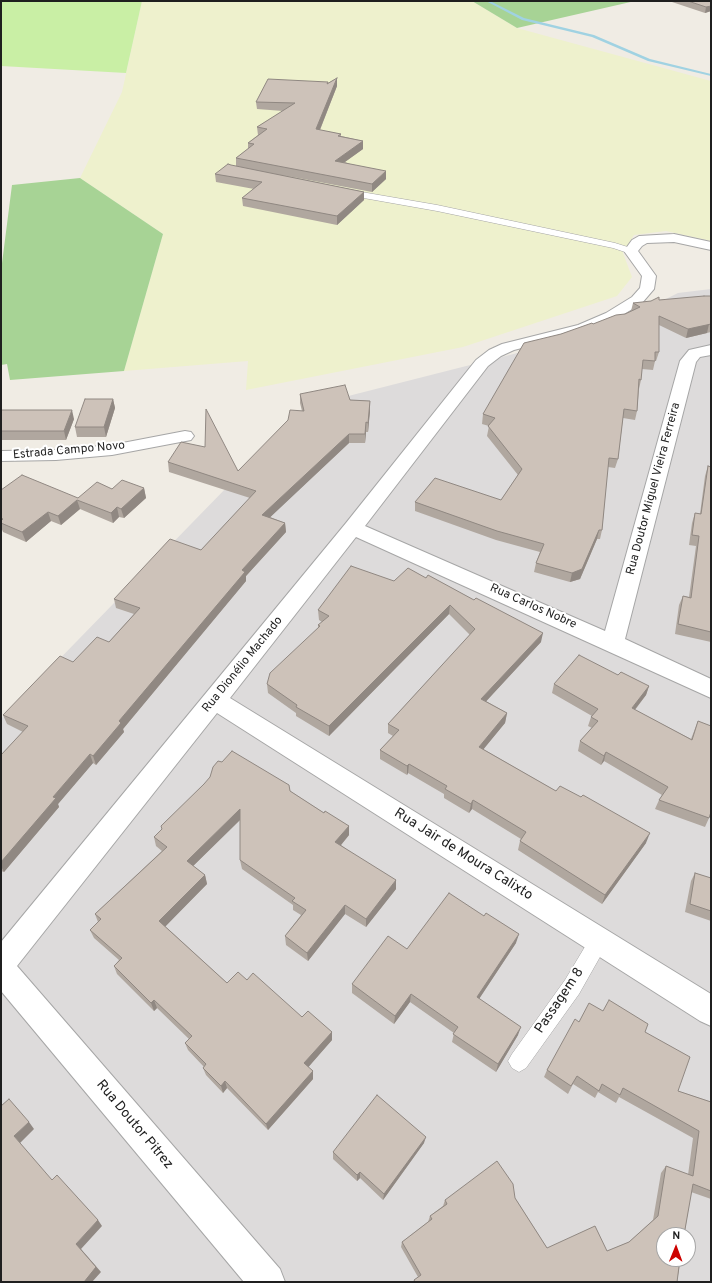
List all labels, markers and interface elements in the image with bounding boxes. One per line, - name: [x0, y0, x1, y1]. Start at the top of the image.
- street label: Rua Doutor Miguel Vieira Ferreira: [624, 401, 684, 577]
- street label: Estrada Campo Novo: [12, 439, 126, 463]
- street label: Rua Carlos Nobre: [487, 581, 579, 633]
- street label: Rua Dionélio Machado: [200, 614, 286, 716]
- street label: Rua Jair de Moura Calixto: [391, 805, 535, 905]
- street label: Passagem 8: [532, 965, 588, 1037]
- street label: Rua Doutor Pitrez: [92, 1077, 176, 1173]
- north arrow: [656, 1227, 696, 1267]
- text: N: [672, 1229, 680, 1243]

